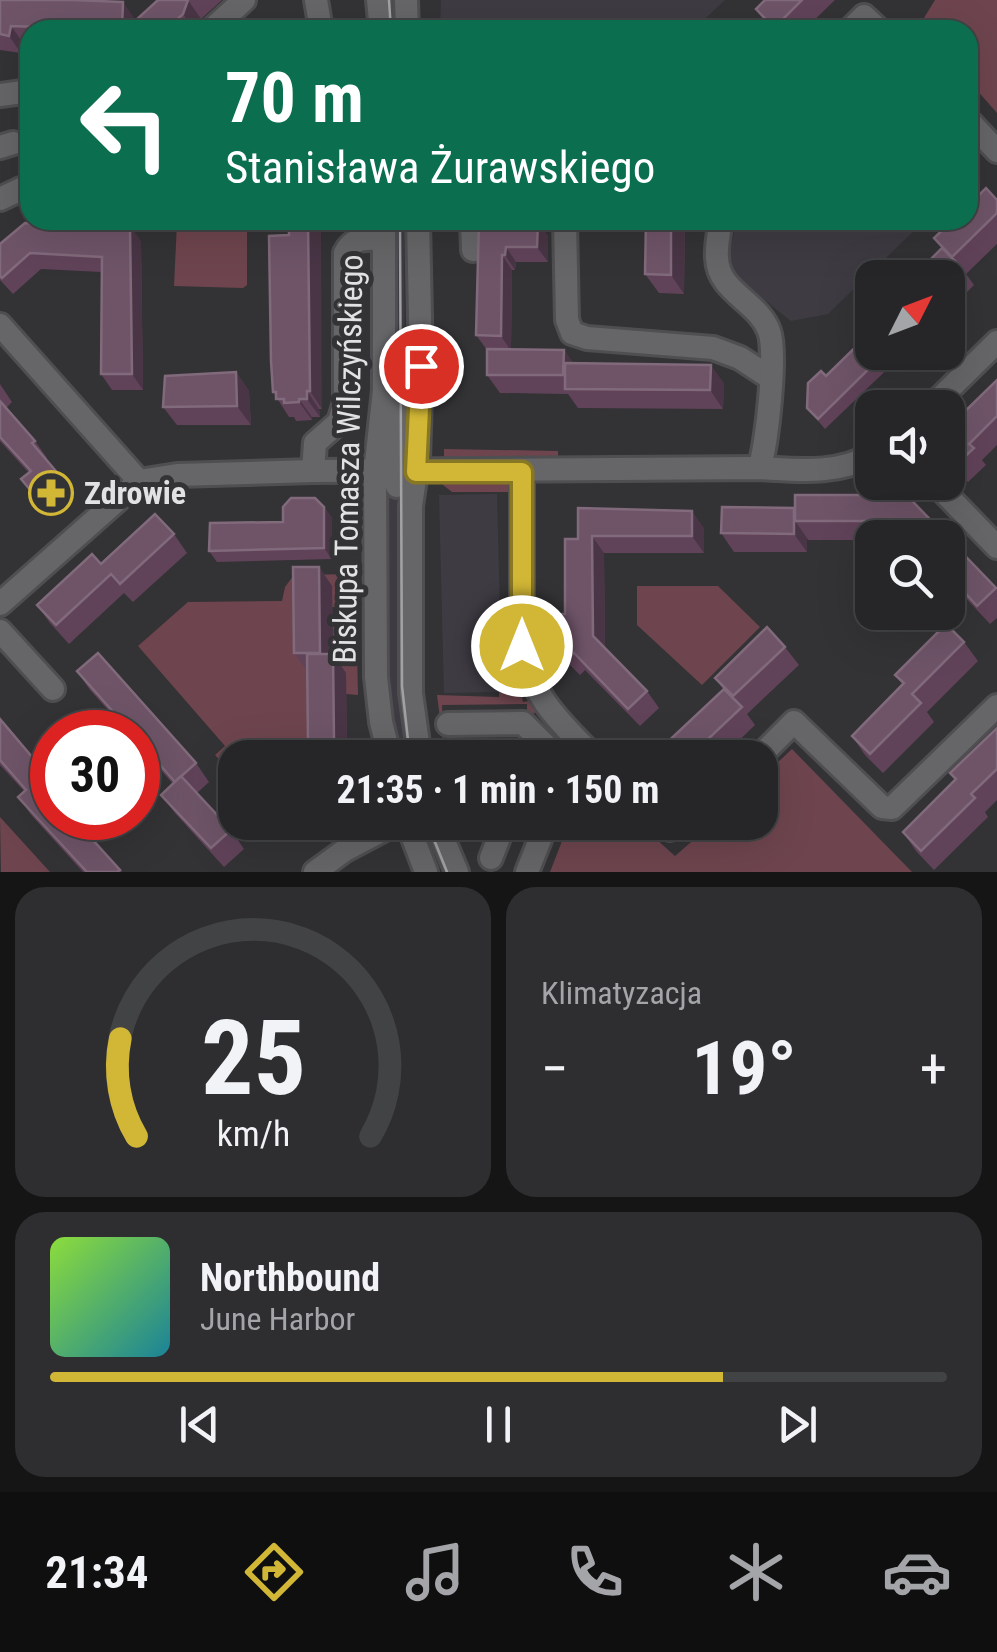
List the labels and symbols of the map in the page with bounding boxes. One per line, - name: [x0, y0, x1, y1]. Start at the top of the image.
- street label: Biskupa Tomasza Wilczyńskiego: [325, 254, 371, 664]
- north arrow: [855, 260, 965, 370]
- pin: [379, 324, 464, 409]
- pharmacy icon: Zdrowie: [28, 470, 74, 516]
- place label: Zdrowie: [84, 474, 186, 512]
- position arrow: [470, 594, 574, 698]
- speed limit sign: 30: [30, 710, 160, 840]

